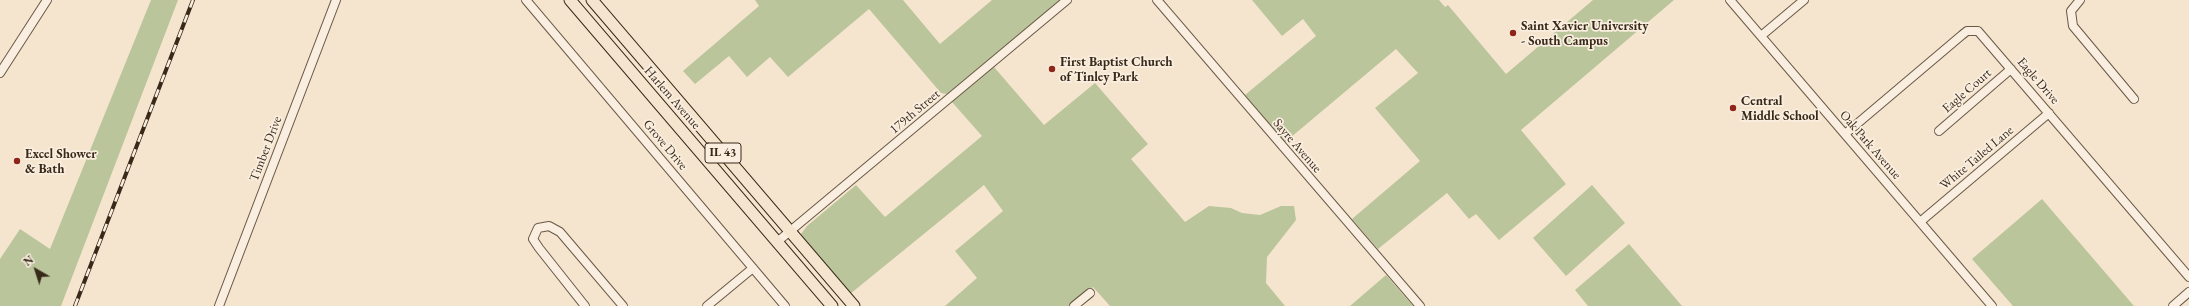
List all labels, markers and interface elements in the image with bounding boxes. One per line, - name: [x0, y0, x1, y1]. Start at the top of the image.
- place label: Saint Xavier University - South Campus: [1521, 18, 1648, 49]
- marker: Saint Xavier University - South Campus: [1508, 28, 1518, 38]
- place label: First Baptist Church of Tinley Park: [1060, 54, 1173, 85]
- street label: Eagle Drive: [2014, 55, 2062, 107]
- street label: Harlem Avenue: [640, 63, 704, 133]
- marker: First Baptist Church of Tinley Park: [1047, 64, 1057, 74]
- street label: Eagle Court: [1939, 66, 1995, 116]
- street label: 179th Street: [887, 87, 943, 137]
- place label: Central Middle School: [1741, 93, 1819, 124]
- marker: Central Middle School: [1728, 103, 1738, 113]
- street label: Oak Park Avenue: [1836, 107, 1904, 183]
- street label: Timber Drive: [246, 114, 286, 184]
- street label: Sayre Avenue: [1269, 116, 1325, 176]
- street label: Grove Drive: [639, 117, 691, 173]
- street label: White Tailed Lane: [1937, 123, 2017, 193]
- road number: IL 43: [705, 143, 741, 163]
- place label: Excel Shower & Bath: [25, 146, 97, 177]
- marker: Excel Shower & Bath: [12, 156, 22, 166]
- north arrow: [16, 250, 56, 290]
- text: N: [21, 252, 36, 269]

